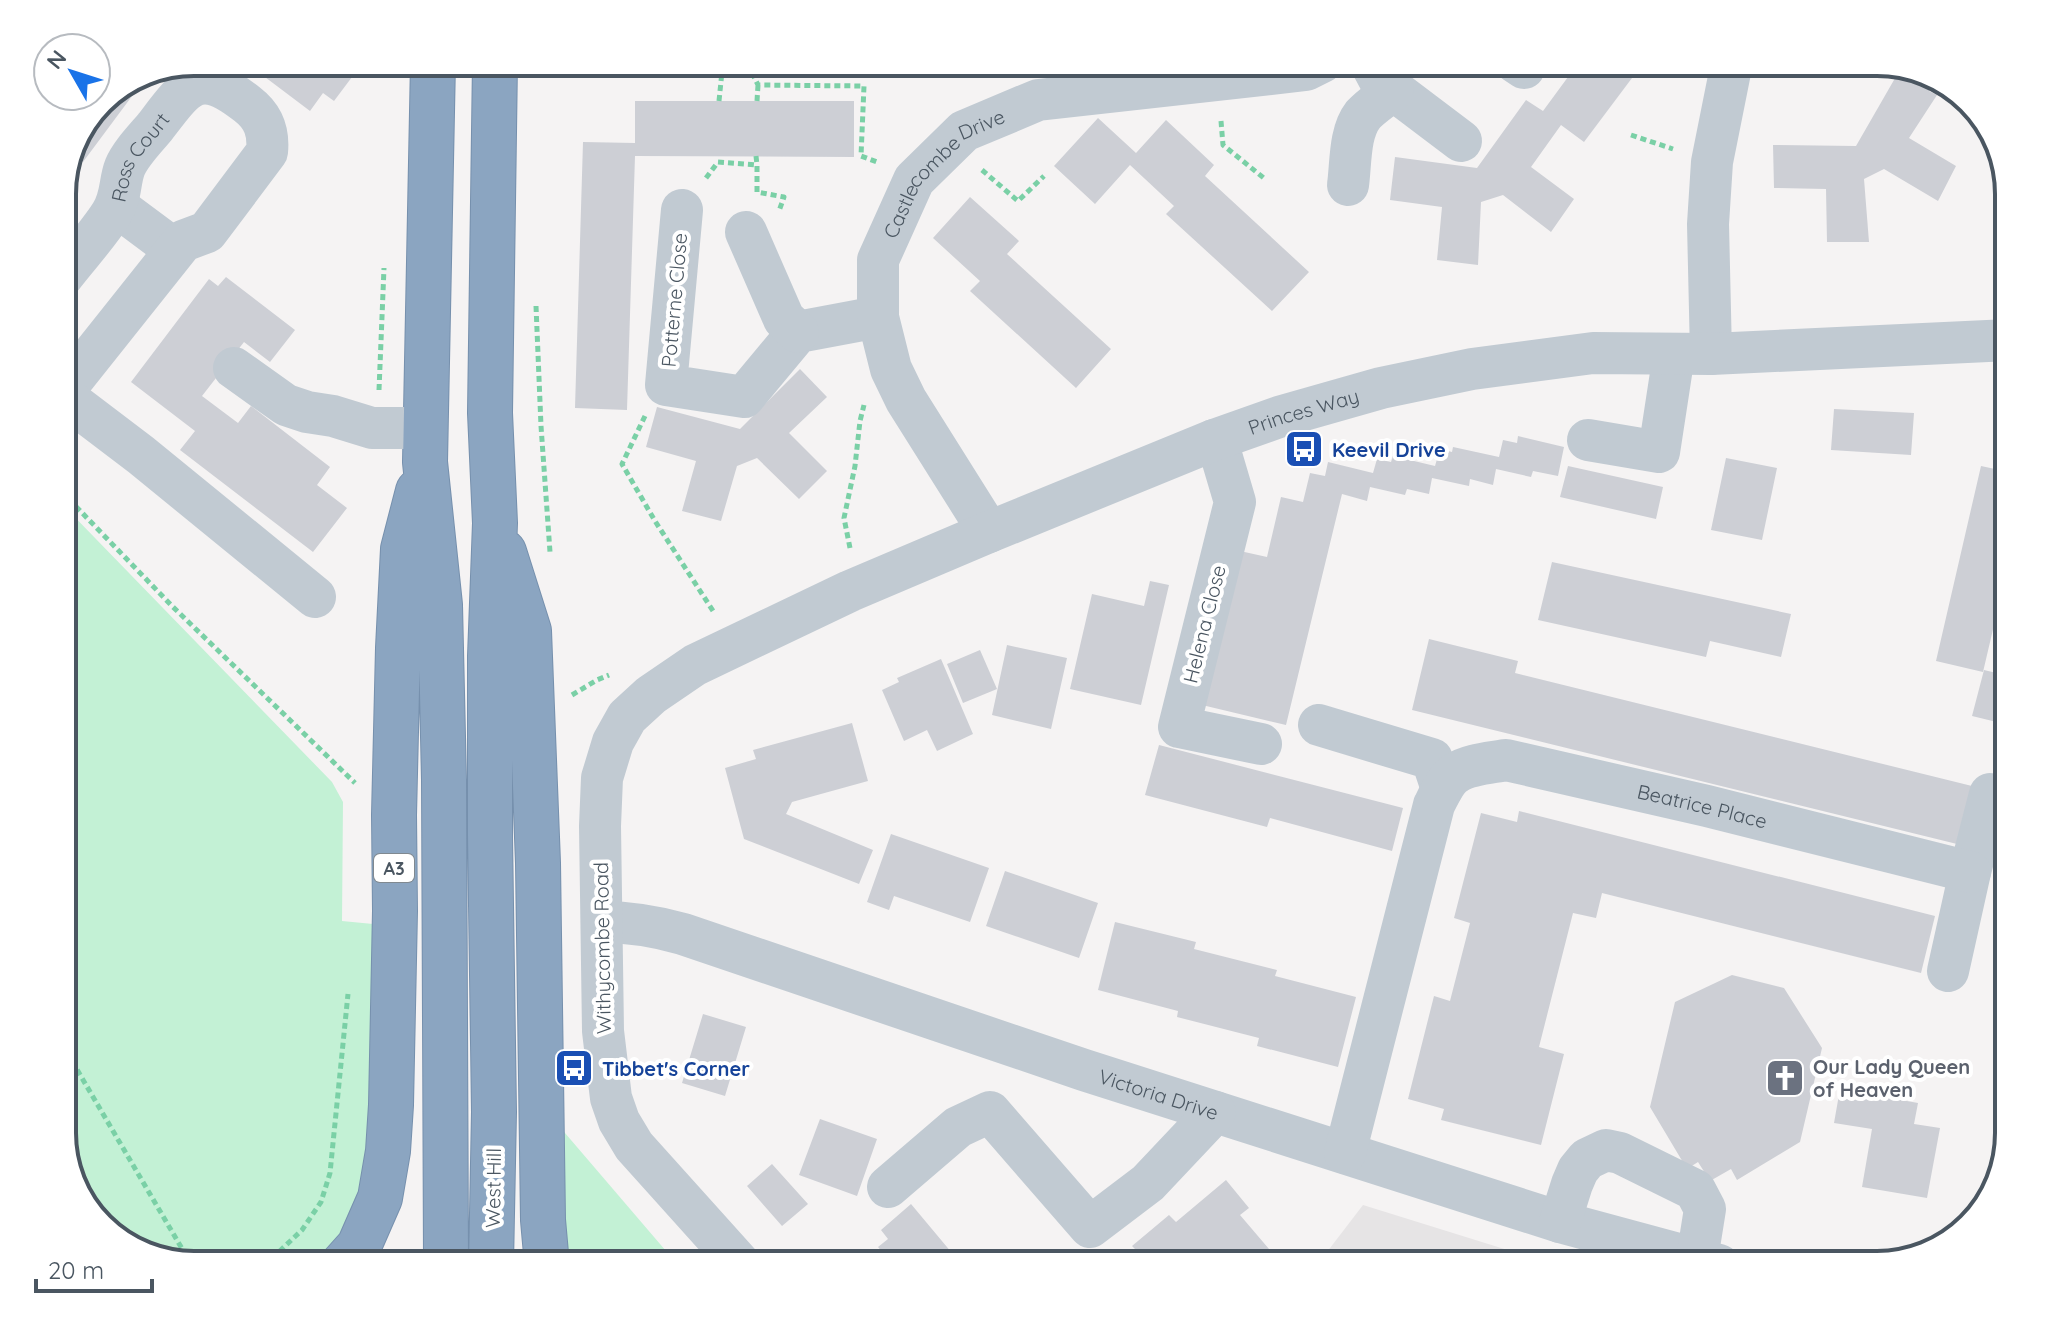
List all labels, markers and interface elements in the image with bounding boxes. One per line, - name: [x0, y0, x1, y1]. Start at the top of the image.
- north arrow: [32, 32, 112, 112]
- text: N: [40, 44, 72, 75]
- street label: Castlecombe Drive: [877, 103, 1008, 242]
- street label: Ross Court: [105, 107, 174, 204]
- street label: Potterne Close: [656, 232, 692, 368]
- street label: Princes Way: [1244, 382, 1362, 440]
- bus stop icon: Keevil Drive: [1283, 428, 1325, 470]
- place label: Keevil Drive: [1332, 437, 1446, 462]
- street label: Helena Close: [1177, 562, 1231, 686]
- street label: Beatrice Place: [1635, 778, 1770, 833]
- road number: A3: [374, 854, 414, 882]
- street label: Withycombe Road: [588, 862, 616, 1034]
- bus stop icon: Tibbet's Corner: [553, 1047, 595, 1089]
- place label: Our Lady Queen of Heaven: [1813, 1054, 1970, 1102]
- place label: Tibbet's Corner: [602, 1056, 750, 1081]
- church icon: Our Lady Queen of Heaven: [1764, 1057, 1806, 1099]
- street label: Victoria Drive: [1096, 1063, 1222, 1125]
- street label: West Hill: [480, 1148, 506, 1228]
- scale bar: [36, 1243, 152, 1293]
- text: 20 m: [48, 1255, 104, 1285]

